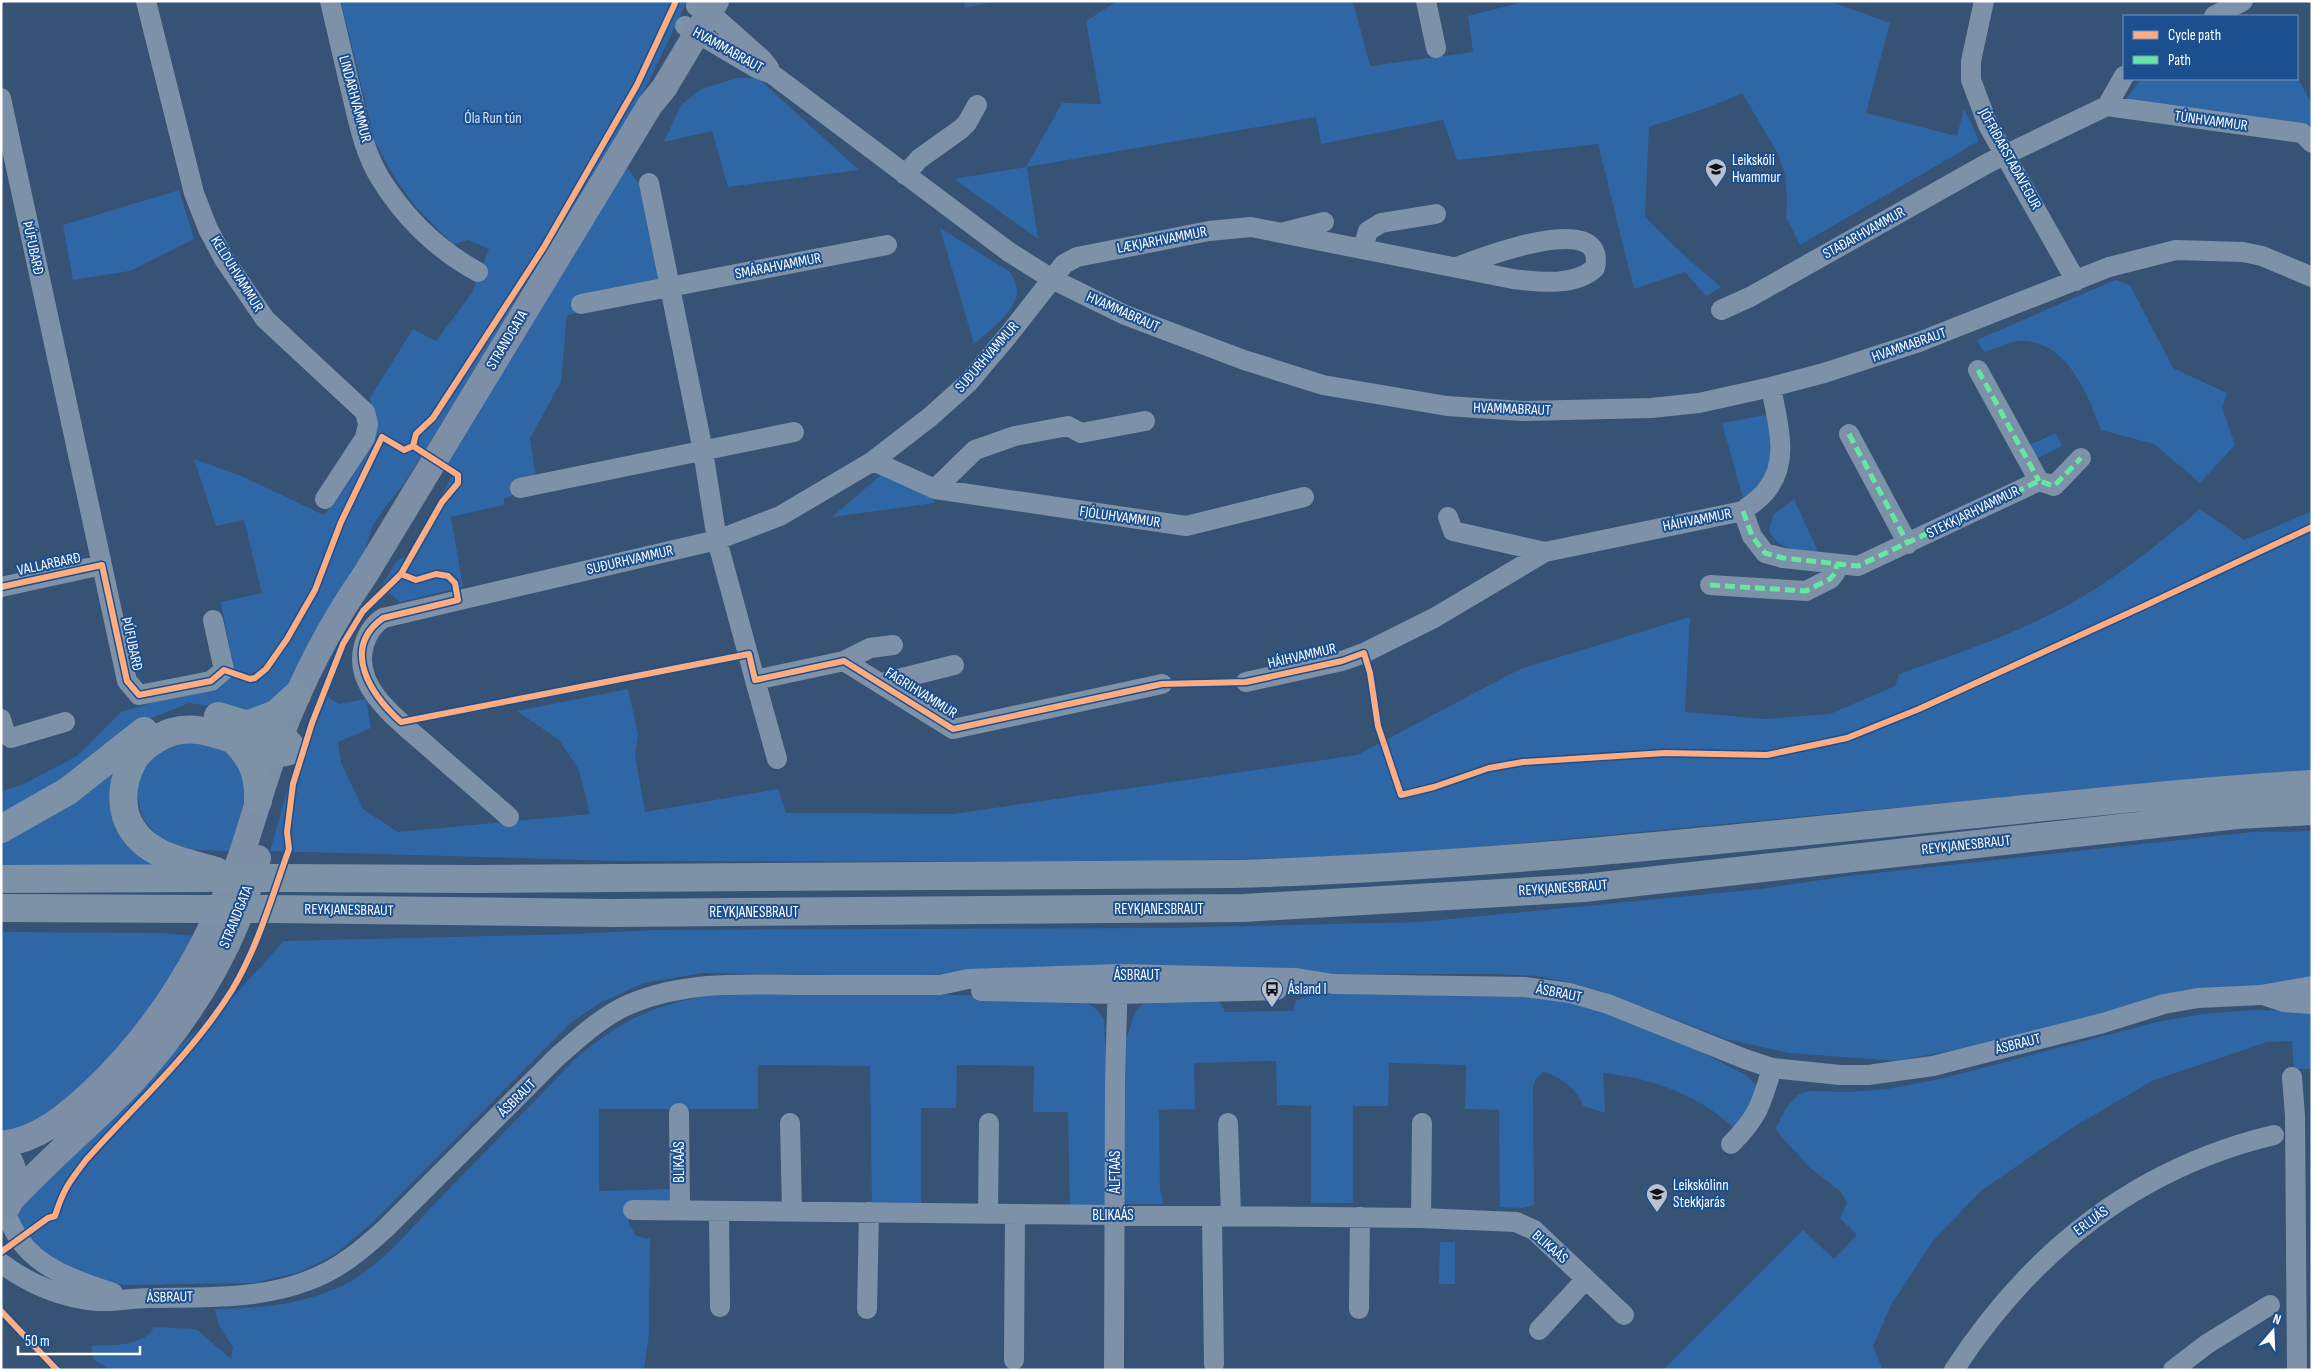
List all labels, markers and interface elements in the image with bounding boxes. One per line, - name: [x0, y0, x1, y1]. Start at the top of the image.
- legend: [2123, 15, 2298, 80]
- street label: HVAMMABRAUT: [689, 23, 767, 77]
- text: Cycle path: [2168, 26, 2221, 45]
- text: Path: [2168, 51, 2191, 70]
- street label: LINDARHVAMMUR: [334, 53, 376, 145]
- street label: JÓFRÍÐARSTAÐAVEGUR: [1974, 104, 2046, 213]
- street label: TÚNHVAMMUR: [2173, 106, 2249, 136]
- park label: Óla Run tún: [464, 109, 522, 128]
- place label: Leikskóli Hvammur: [1732, 151, 1782, 187]
- school or university icon: Leikskóli Hvammur: [1704, 157, 1728, 188]
- street label: STAÐARHVAMMUR: [1819, 203, 1909, 263]
- street label: ÞÚFUBARÐ: [18, 219, 48, 277]
- street label: LÆKJARHVAMMUR: [1115, 222, 1209, 258]
- street label: KELDUHVAMMUR: [206, 233, 268, 315]
- street label: SMÁRAHVAMMUR: [733, 248, 823, 284]
- street label: HVAMMABRAUT: [1084, 287, 1162, 337]
- street label: STRANDGATA: [482, 306, 532, 373]
- street label: SUÐURHVAMMUR: [951, 317, 1023, 396]
- street label: HVAMMABRAUT: [1869, 323, 1949, 367]
- street label: HVAMMABRAUT: [1473, 398, 1551, 420]
- street label: STEKKJARHVAMMUR: [1923, 481, 2023, 543]
- street label: FJÓLUHVAMMUR: [1078, 502, 1162, 532]
- street label: HÁIHVAMMUR: [1661, 504, 1733, 536]
- street label: SUÐURHVAMMUR: [585, 541, 675, 579]
- street label: VALLARBARÐ: [15, 548, 83, 580]
- street label: ÞÚFUBARÐ: [117, 615, 147, 673]
- street label: HÁIHVAMMUR: [1266, 639, 1338, 673]
- street label: FAGRIHVAMMUR: [881, 663, 961, 723]
- street label: REYKJANESBRAUT: [1921, 831, 2011, 859]
- street label: REYKJANESBRAUT: [1518, 875, 1608, 901]
- street label: STRANDGATA: [215, 882, 257, 951]
- street label: REYKJANESBRAUT: [304, 900, 394, 920]
- street label: REYKJANESBRAUT: [1114, 900, 1204, 919]
- street label: REYKJANESBRAUT: [709, 903, 799, 922]
- street label: ÁSBRAUT: [1113, 966, 1160, 985]
- bus stop icon: Ásland I: [1260, 977, 1284, 1008]
- street label: ÁSBRAUT: [1534, 979, 1583, 1007]
- place label: Ásland I: [1287, 980, 1327, 999]
- street label: ÁSBRAUT: [1992, 1029, 2043, 1059]
- street label: ÁSBRAUT: [493, 1075, 540, 1122]
- street label: BLIKAÁS: [670, 1141, 689, 1183]
- street label: ÁLFTAÁS: [1106, 1151, 1125, 1194]
- place label: Leikskólinn Stekkjarás: [1673, 1176, 1729, 1212]
- school or university icon: Leikskólinn Stekkjarás: [1645, 1182, 1669, 1213]
- street label: ERLUÁS: [2070, 1202, 2112, 1240]
- street label: BLIKAÁS: [1092, 1206, 1134, 1225]
- street label: BLIKAÁS: [1528, 1226, 1572, 1268]
- street label: ÁSBRAUT: [146, 1287, 193, 1307]
- north arrow: [2248, 1306, 2298, 1356]
- text: N: [2271, 1310, 2283, 1328]
- scale bar: [18, 1324, 140, 1356]
- text: 50 m: [25, 1332, 50, 1351]

